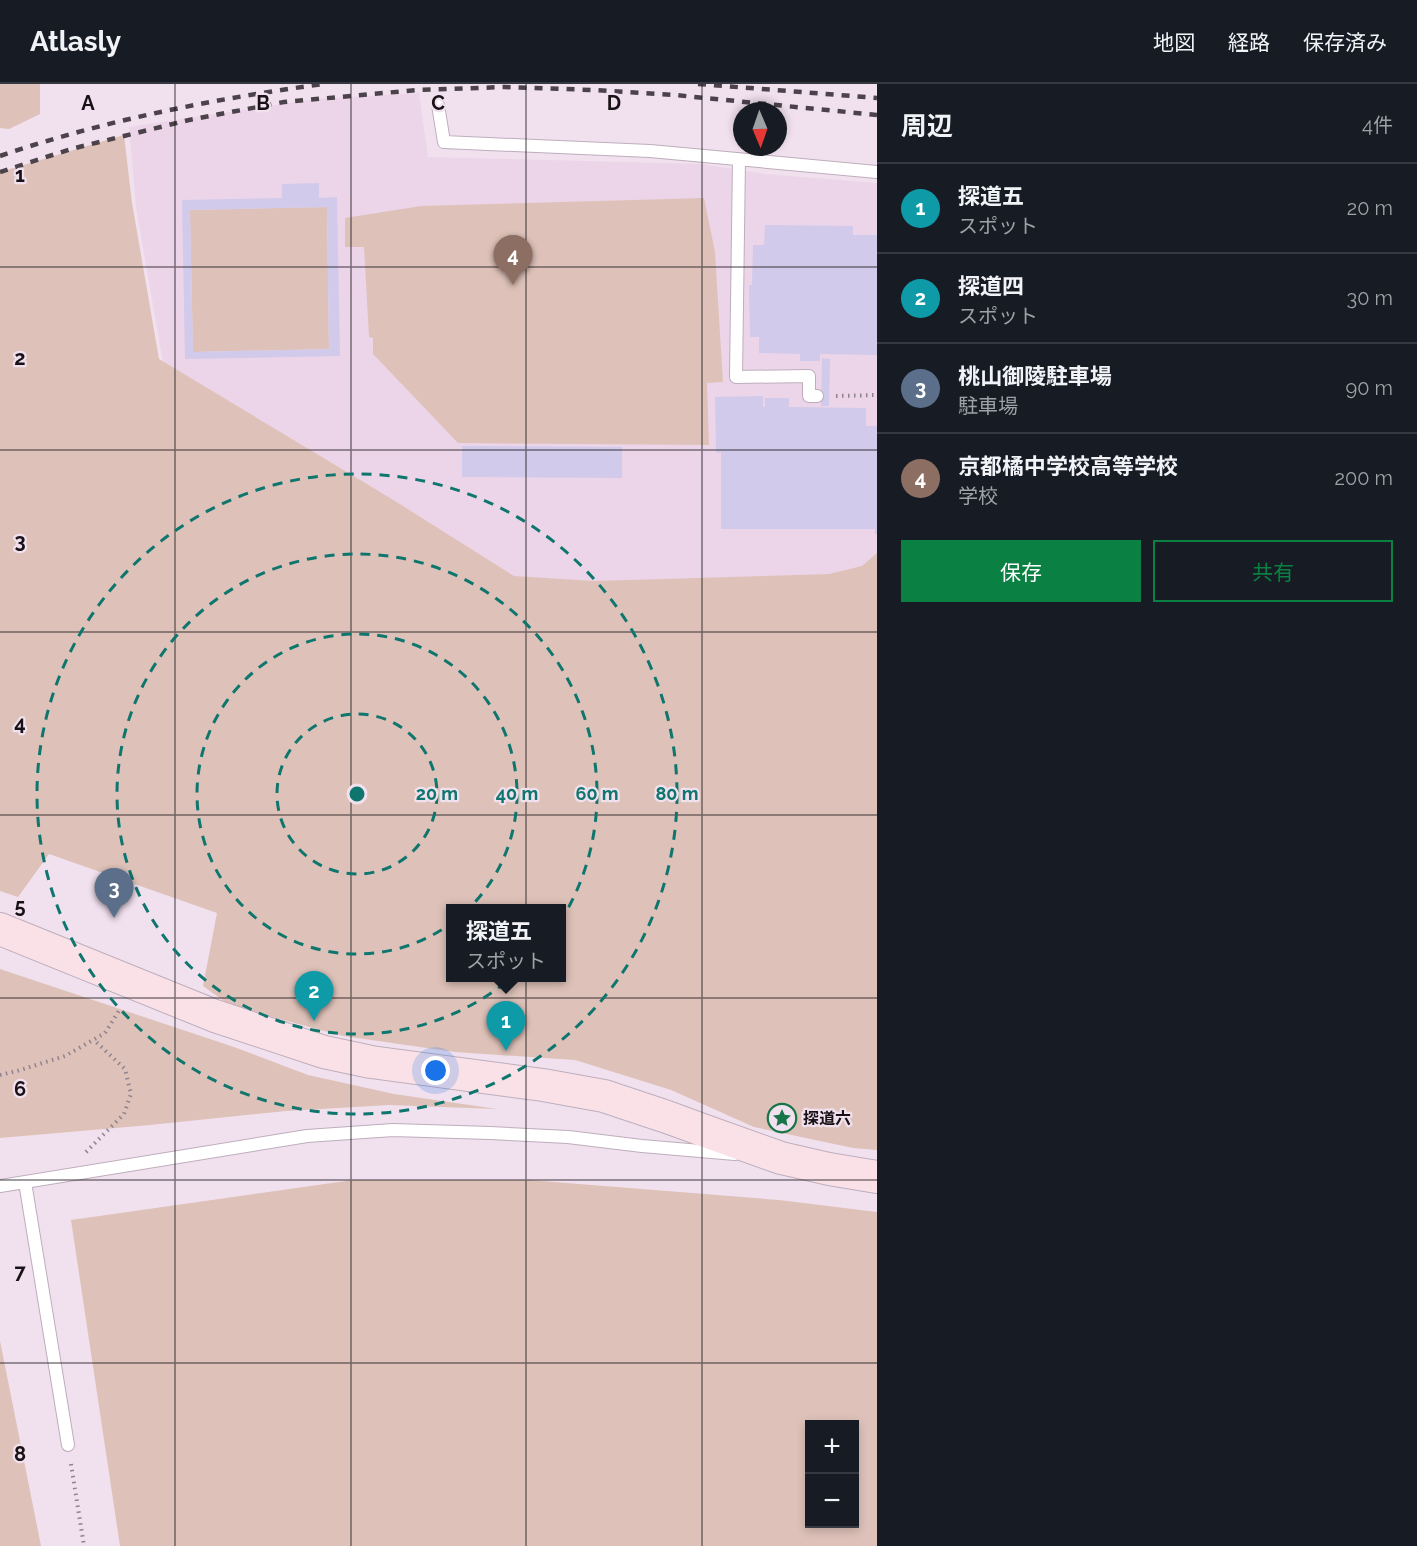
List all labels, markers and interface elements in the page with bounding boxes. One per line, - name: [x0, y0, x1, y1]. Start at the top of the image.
- text: Atlasly: [30, 25, 121, 58]
- text: 地図: [1153, 30, 1195, 55]
- text: 経路: [1228, 30, 1270, 55]
- text: 保存済み: [1303, 30, 1387, 55]
- text: A: [81, 91, 95, 115]
- text: B: [256, 91, 270, 115]
- text: C: [431, 91, 445, 115]
- text: D: [607, 91, 621, 115]
- north arrow: [733, 102, 787, 156]
- text: 周辺: [901, 111, 953, 141]
- text: 4件: [1362, 113, 1393, 137]
- text: 1: [15, 163, 25, 187]
- text: 探道五: [958, 183, 1024, 209]
- text: 1: [916, 196, 925, 220]
- text: 20 m: [1347, 196, 1393, 220]
- text: スポット: [958, 214, 1038, 238]
- pin: 4: [494, 236, 532, 285]
- text: 探道四: [958, 273, 1024, 299]
- text: 2: [915, 286, 926, 310]
- text: 30 m: [1347, 286, 1393, 310]
- text: スポット: [958, 304, 1038, 328]
- text: 2: [14, 346, 26, 370]
- text: 桃山御陵駐車場: [958, 363, 1112, 389]
- text: 3: [915, 376, 926, 400]
- text: 90 m: [1346, 376, 1393, 400]
- text: 駐車場: [958, 394, 1018, 418]
- text: 京都橘中学校高等学校: [958, 453, 1178, 479]
- text: 4: [915, 466, 926, 490]
- text: 200 m: [1335, 466, 1393, 490]
- text: 学校: [958, 484, 998, 508]
- text: 3: [14, 529, 26, 553]
- button: 保存: [901, 540, 1141, 602]
- button: 共有: [1153, 540, 1393, 602]
- text: 4: [14, 711, 26, 735]
- text: 20 m: [416, 783, 458, 804]
- text: 40 m: [496, 783, 538, 804]
- text: 60 m: [575, 783, 619, 804]
- text: 80 m: [655, 783, 699, 804]
- centre of rings: [347, 784, 367, 804]
- pin: 3: [94, 868, 134, 918]
- text: 5: [14, 894, 26, 918]
- popup: [446, 904, 566, 982]
- text: 探道五: [466, 918, 532, 944]
- text: スポット: [466, 949, 546, 973]
- pin: 2: [294, 972, 334, 1021]
- pin: 1: [486, 1002, 526, 1051]
- your location: [421, 1056, 450, 1085]
- text: 6: [14, 1077, 26, 1101]
- place icon: 探道六: [766, 1102, 798, 1134]
- place label: 探道六: [803, 1109, 851, 1128]
- text: 7: [14, 1260, 26, 1284]
- map controls: [805, 1420, 859, 1528]
- button: +: [805, 1420, 859, 1474]
- text: 8: [14, 1442, 26, 1466]
- button: −: [805, 1474, 859, 1528]

